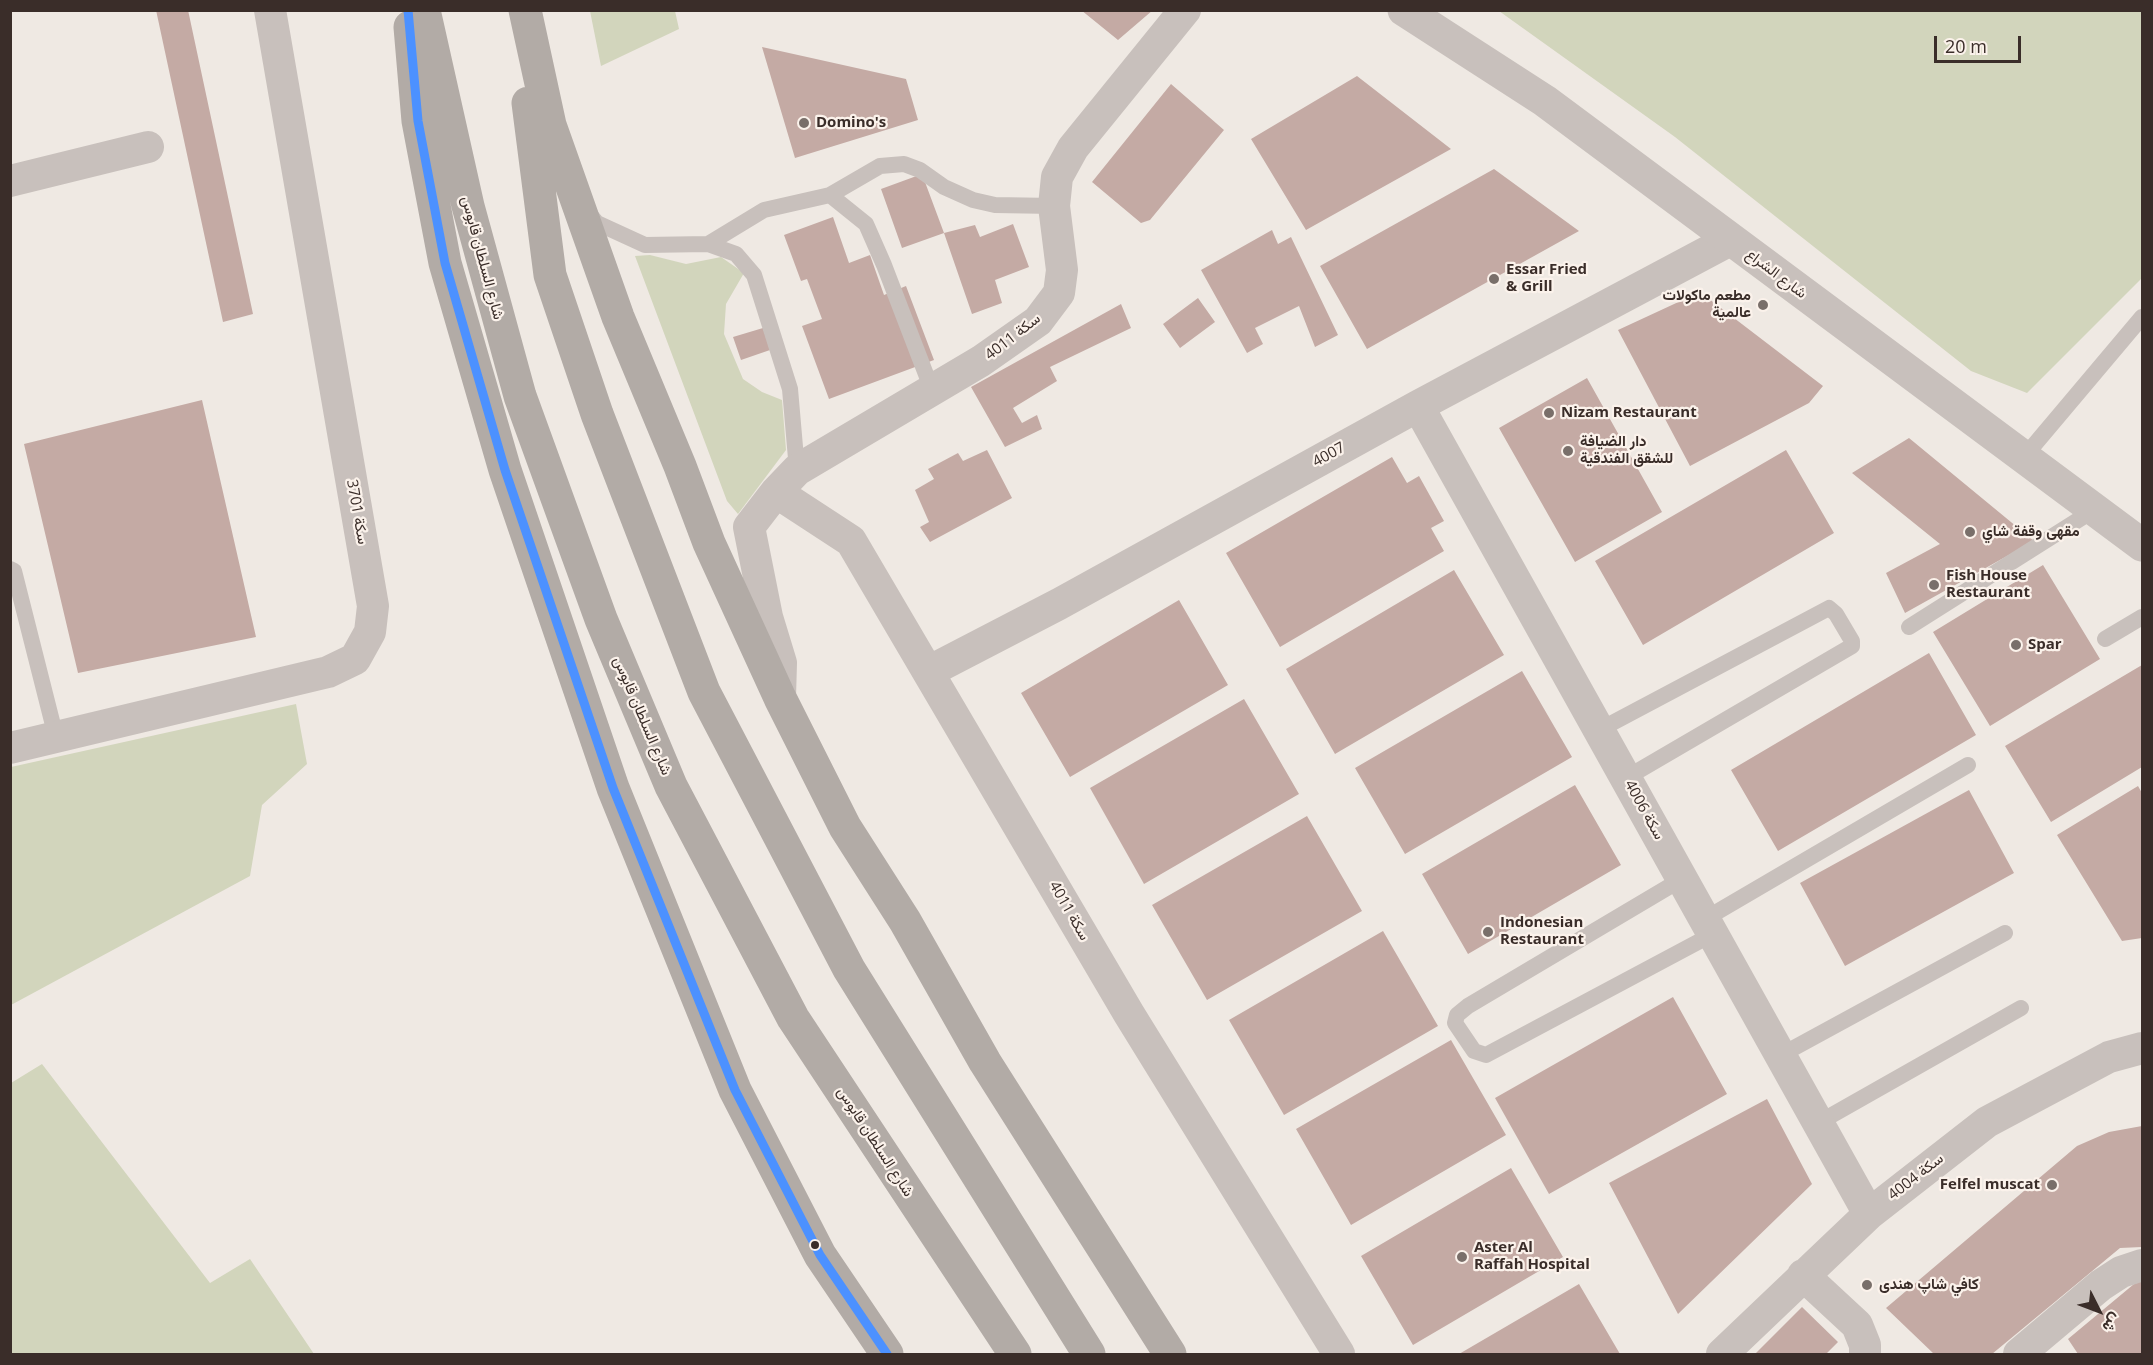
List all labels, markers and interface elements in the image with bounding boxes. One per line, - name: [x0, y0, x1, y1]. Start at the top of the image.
- scale bar: [1937, 24, 2024, 62]
- text: 20 m: [1945, 34, 1987, 58]
- place label: Domino's: [816, 114, 886, 132]
- marker: Domino's: [797, 116, 811, 130]
- street label: شارع السلطان قابوس: [457, 194, 507, 322]
- street label: شارع الشراع: [1742, 245, 1810, 303]
- place label: Essar Fried & Grill: [1506, 261, 1587, 296]
- marker: Essar Fried & Grill: [1487, 272, 1501, 286]
- place label: مطعم ماكولات عالمية: [1662, 287, 1751, 322]
- marker: مطعم ماكولات عالمية: [1756, 298, 1770, 312]
- street label: سكة 4011: [982, 310, 1044, 364]
- place label: Nizam Restaurant: [1561, 404, 1697, 422]
- marker: Nizam Restaurant: [1542, 406, 1556, 420]
- place label: دار الضيافة للشقق الفندقية: [1580, 433, 1673, 468]
- street label: 4007: [1310, 439, 1348, 471]
- marker: دار الضيافة للشقق الفندقية: [1561, 444, 1575, 458]
- street label: سكة 3701: [342, 478, 372, 546]
- place label: مقهى وقفة شاي: [1982, 523, 2080, 541]
- marker: مقهى وقفة شاي: [1963, 525, 1977, 539]
- place label: Fish House Restaurant: [1946, 567, 2030, 602]
- marker: Fish House Restaurant: [1927, 578, 1941, 592]
- place label: Spar: [2028, 636, 2062, 654]
- marker: Spar: [2009, 638, 2023, 652]
- street label: شارع السلطان قابوس: [609, 654, 675, 778]
- street label: سكة 4006: [1620, 777, 1668, 843]
- street label: سكة 4011: [1045, 878, 1093, 944]
- place label: Indonesian Restaurant: [1500, 914, 1584, 949]
- marker: Indonesian Restaurant: [1481, 925, 1495, 939]
- street label: شارع السلطان قابوس: [833, 1084, 917, 1200]
- street label: سكة 4004: [1885, 1150, 1947, 1204]
- place label: Felfel muscat: [1940, 1176, 2040, 1194]
- marker: Felfel muscat: [2045, 1178, 2059, 1192]
- unlabelled marker: [809, 1239, 821, 1251]
- place label: Aster Al Raffah Hospital: [1474, 1239, 1590, 1274]
- marker: Aster Al Raffah Hospital: [1455, 1250, 1469, 1264]
- place label: كافي شاپ هندی: [1879, 1276, 1979, 1294]
- marker: كافي شاپ هندی: [1860, 1278, 1874, 1292]
- north arrow: [2069, 1281, 2129, 1341]
- text: ش: [2098, 1309, 2127, 1338]

